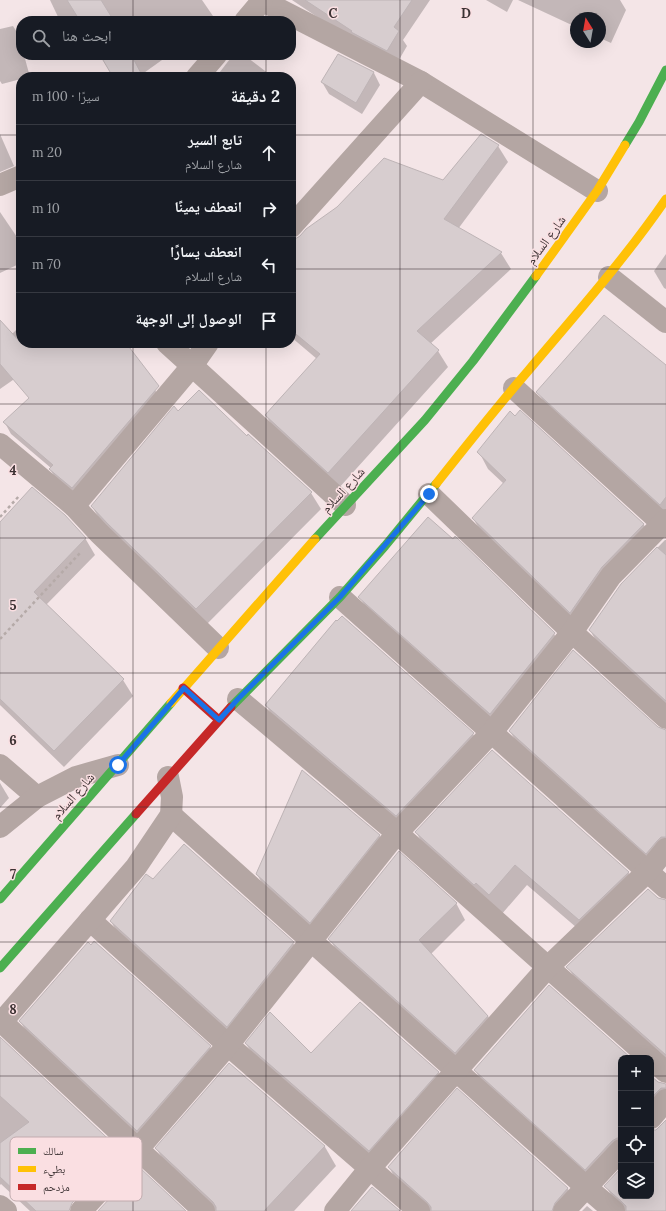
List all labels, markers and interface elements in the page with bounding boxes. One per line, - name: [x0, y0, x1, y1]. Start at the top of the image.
- text: C: [329, 5, 338, 22]
- text: D: [461, 5, 471, 22]
- north arrow: [570, 12, 606, 48]
- search box: [16, 16, 296, 60]
- text: ابحث هنا: [62, 26, 112, 45]
- icon: search: [30, 27, 52, 49]
- text: 2 دقيقة: [231, 85, 280, 107]
- text: سيرًا · 100 m: [32, 88, 100, 105]
- text: تابع السير: [188, 130, 242, 149]
- icon: ahead: [258, 142, 280, 164]
- text: 20 m: [32, 144, 62, 161]
- text: شارع السلام: [185, 156, 242, 173]
- text: انعطف يمينًا: [174, 197, 242, 216]
- icon: right: [258, 198, 280, 220]
- text: 10 m: [32, 200, 60, 217]
- street label: شارع السلام: [522, 212, 570, 269]
- text: انعطف يسارًا: [170, 242, 242, 261]
- icon: left: [258, 254, 280, 276]
- text: 70 m: [32, 256, 61, 273]
- text: شارع السلام: [185, 268, 242, 285]
- text: الوصول إلى الوجهة: [135, 309, 242, 328]
- icon: arrive: [258, 310, 280, 332]
- text: 4: [9, 462, 17, 479]
- street label: شارع السلام: [317, 463, 369, 517]
- route end: [420, 485, 438, 503]
- text: 5: [9, 597, 17, 614]
- text: 6: [9, 732, 17, 749]
- route start: [109, 756, 127, 774]
- street label: شارع السلام: [48, 769, 99, 824]
- text: 7: [10, 866, 16, 883]
- text: 8: [9, 1001, 17, 1018]
- map controls: [618, 1055, 654, 1199]
- button: +: [618, 1055, 654, 1091]
- button: −: [618, 1091, 654, 1127]
- button: locate: [618, 1127, 654, 1163]
- legend: [10, 1137, 142, 1201]
- text: سالك: [43, 1144, 63, 1158]
- text: بطيء: [43, 1162, 65, 1178]
- button: layers: [618, 1163, 654, 1199]
- text: مزدحم: [43, 1180, 70, 1195]

